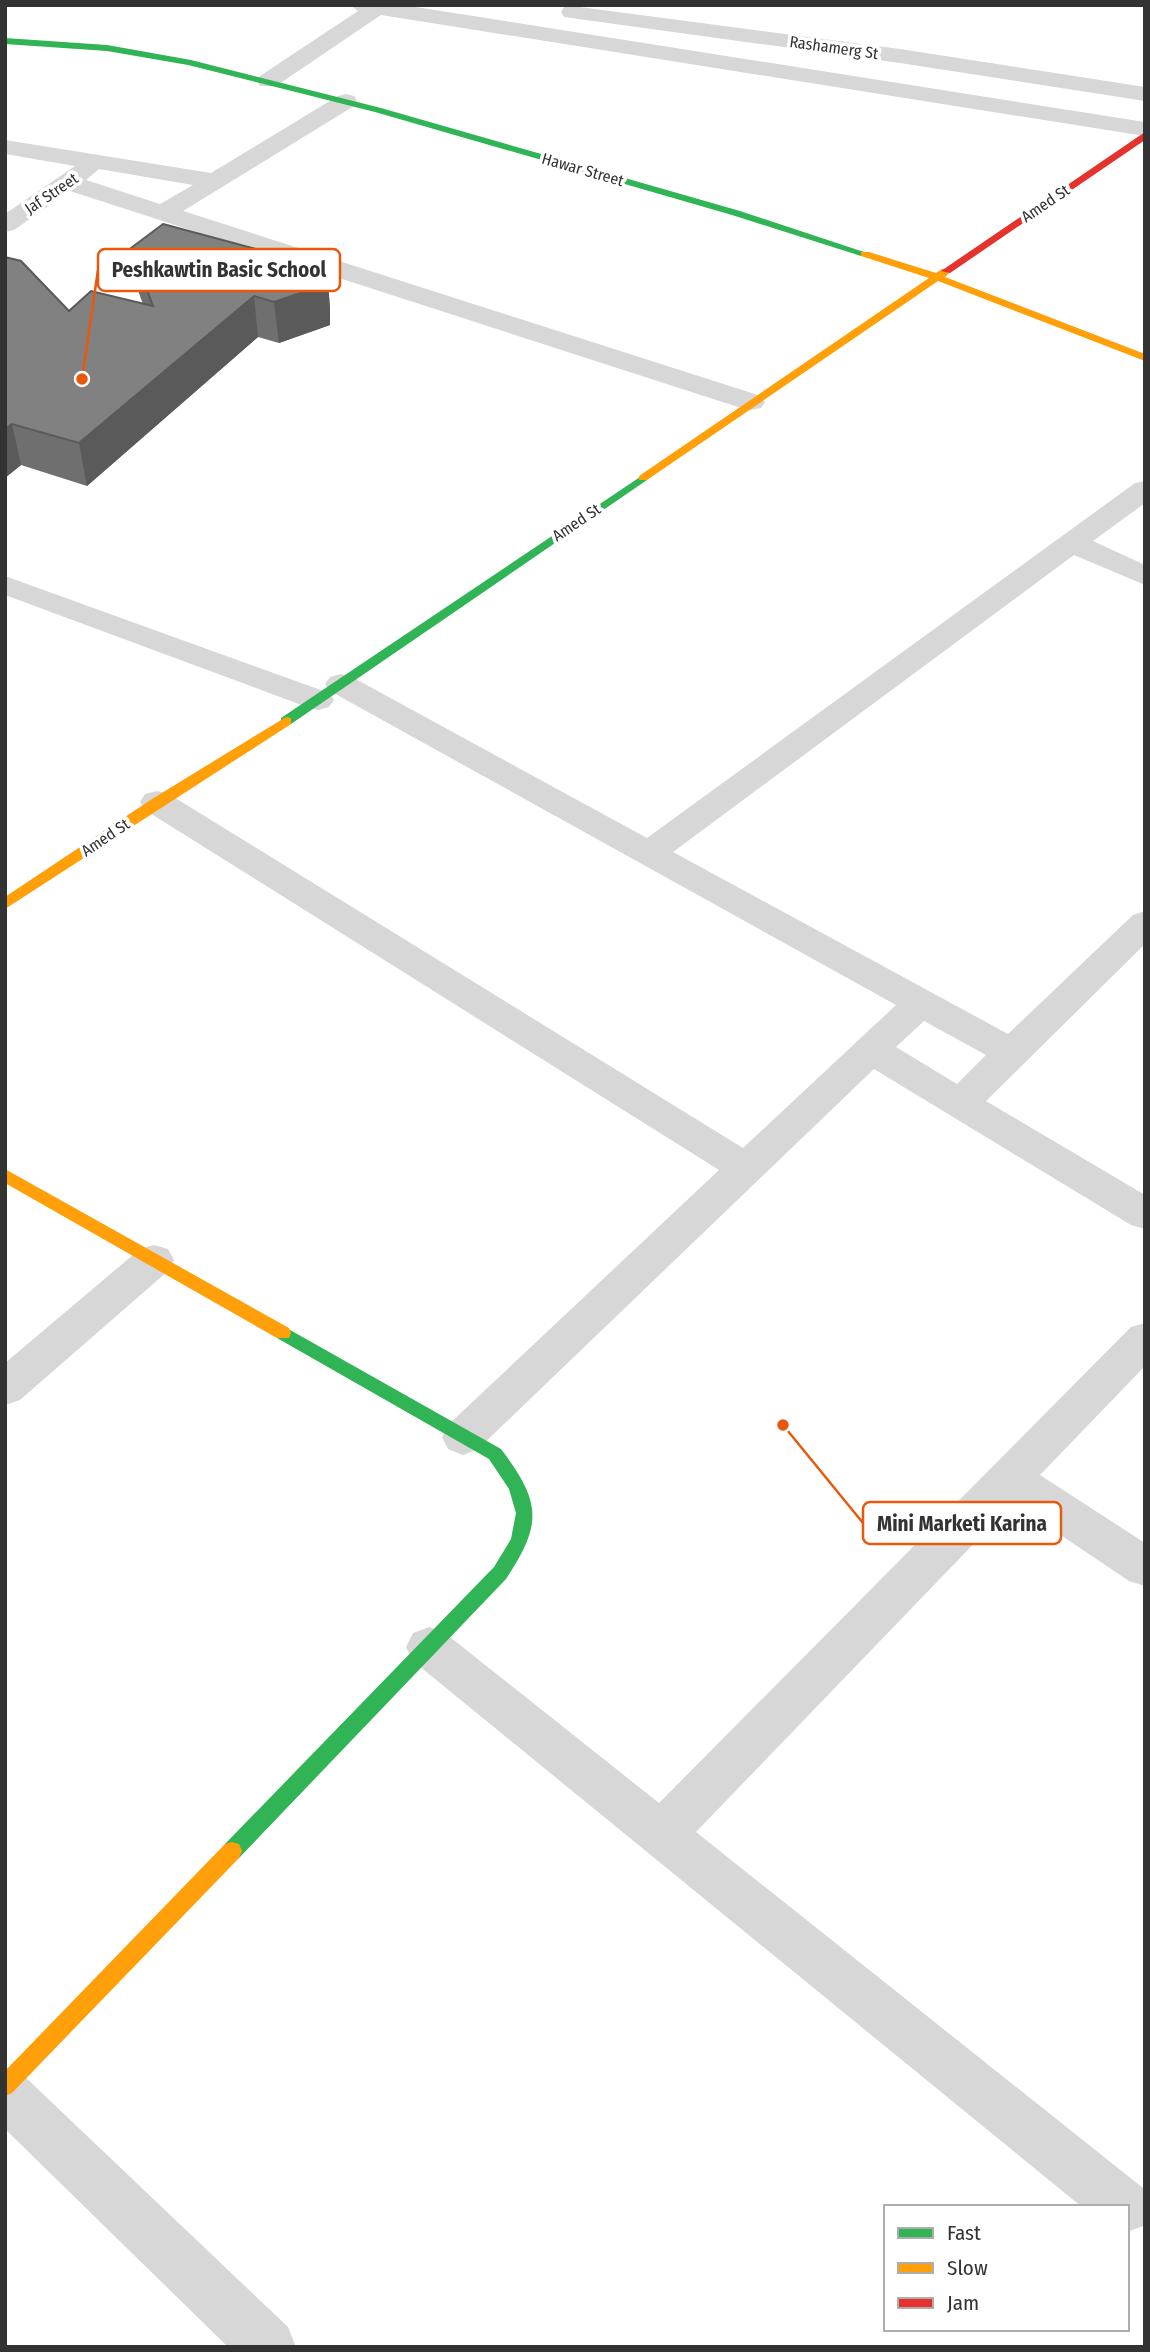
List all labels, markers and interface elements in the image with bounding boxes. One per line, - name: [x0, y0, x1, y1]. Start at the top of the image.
- street label: Rashamerg St: [788, 32, 880, 63]
- street label: Hawar Street: [540, 149, 627, 190]
- street label: Jaf Street: [21, 168, 82, 218]
- street label: Amed St: [1018, 180, 1074, 226]
- callout: Peshkawtin Basic School: [98, 249, 340, 291]
- text: Peshkawtin Basic School: [112, 257, 326, 283]
- street label: Amed St: [549, 499, 605, 545]
- street label: Amed St: [78, 814, 134, 860]
- callout: Mini Marketi Karina: [863, 1502, 1061, 1544]
- text: Mini Marketi Karina: [877, 1511, 1047, 1537]
- legend: [884, 2205, 1129, 2331]
- text: Fast: [947, 2220, 981, 2246]
- text: Slow: [947, 2255, 988, 2281]
- text: Jam: [947, 2290, 979, 2316]

